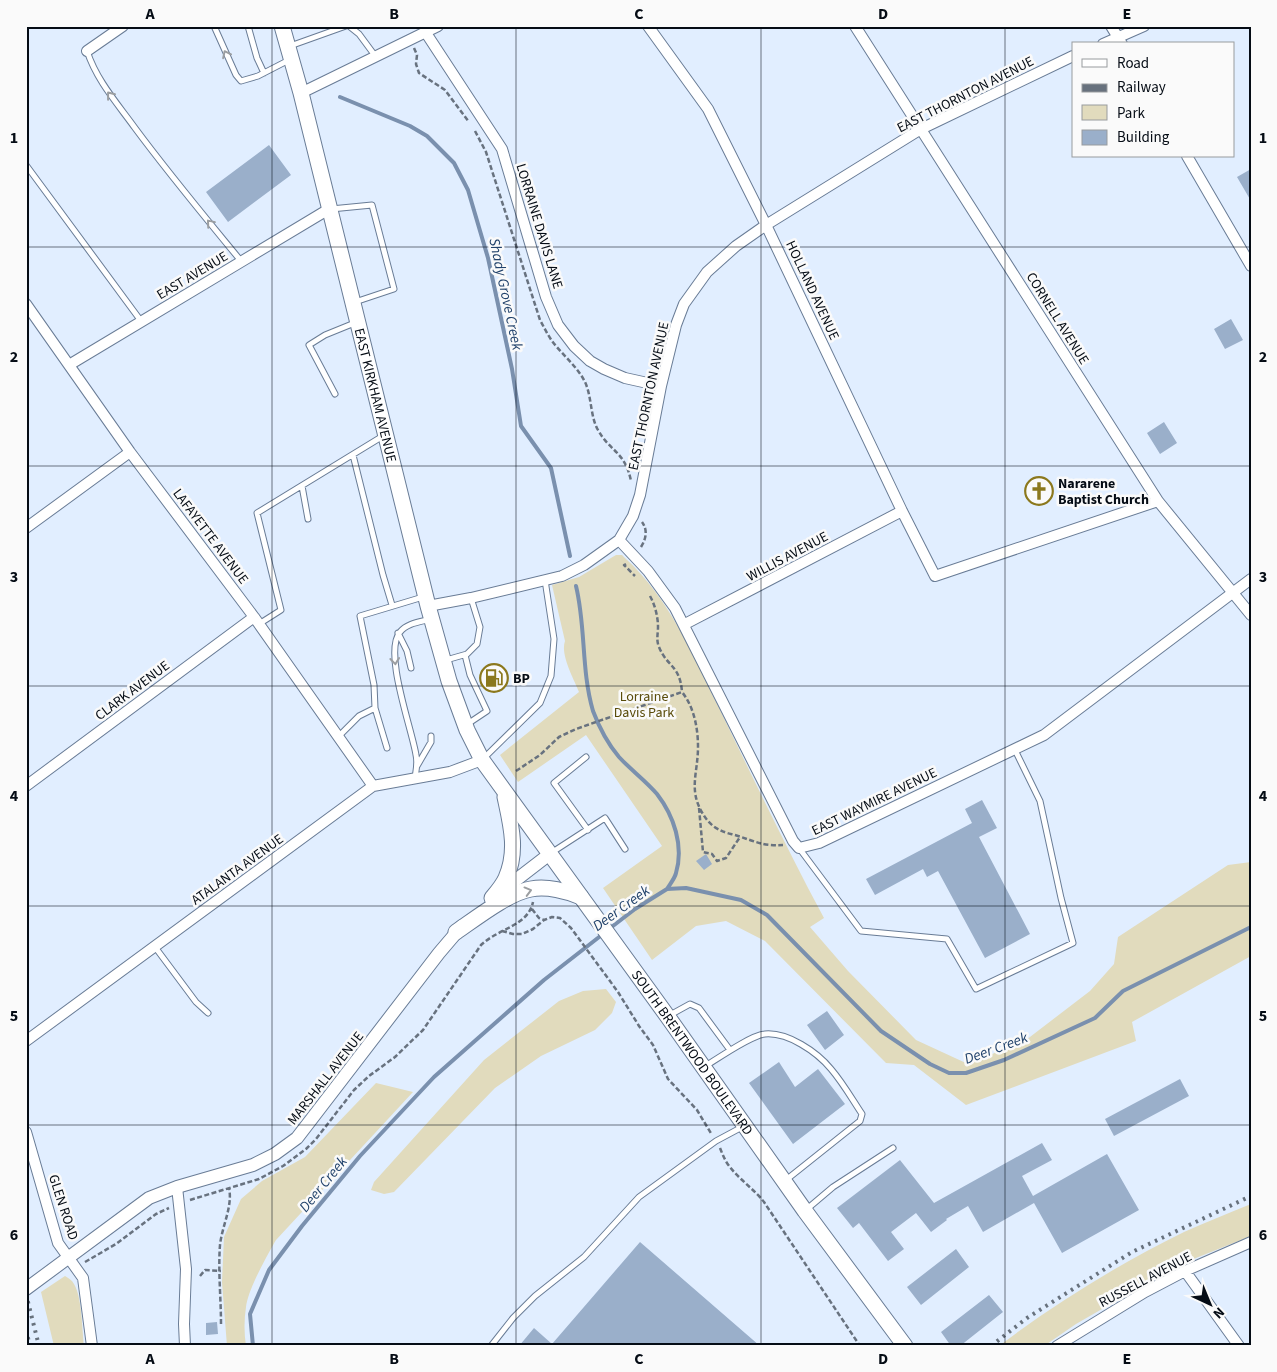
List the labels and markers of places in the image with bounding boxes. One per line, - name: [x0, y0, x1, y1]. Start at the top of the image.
- place label: Nararene Baptist Church: [1058, 474, 1149, 510]
- church icon: Nararene Baptist Church: [1024, 476, 1054, 506]
- fuel station icon: BP: [479, 663, 509, 693]
- place label: BP: [513, 669, 530, 689]

